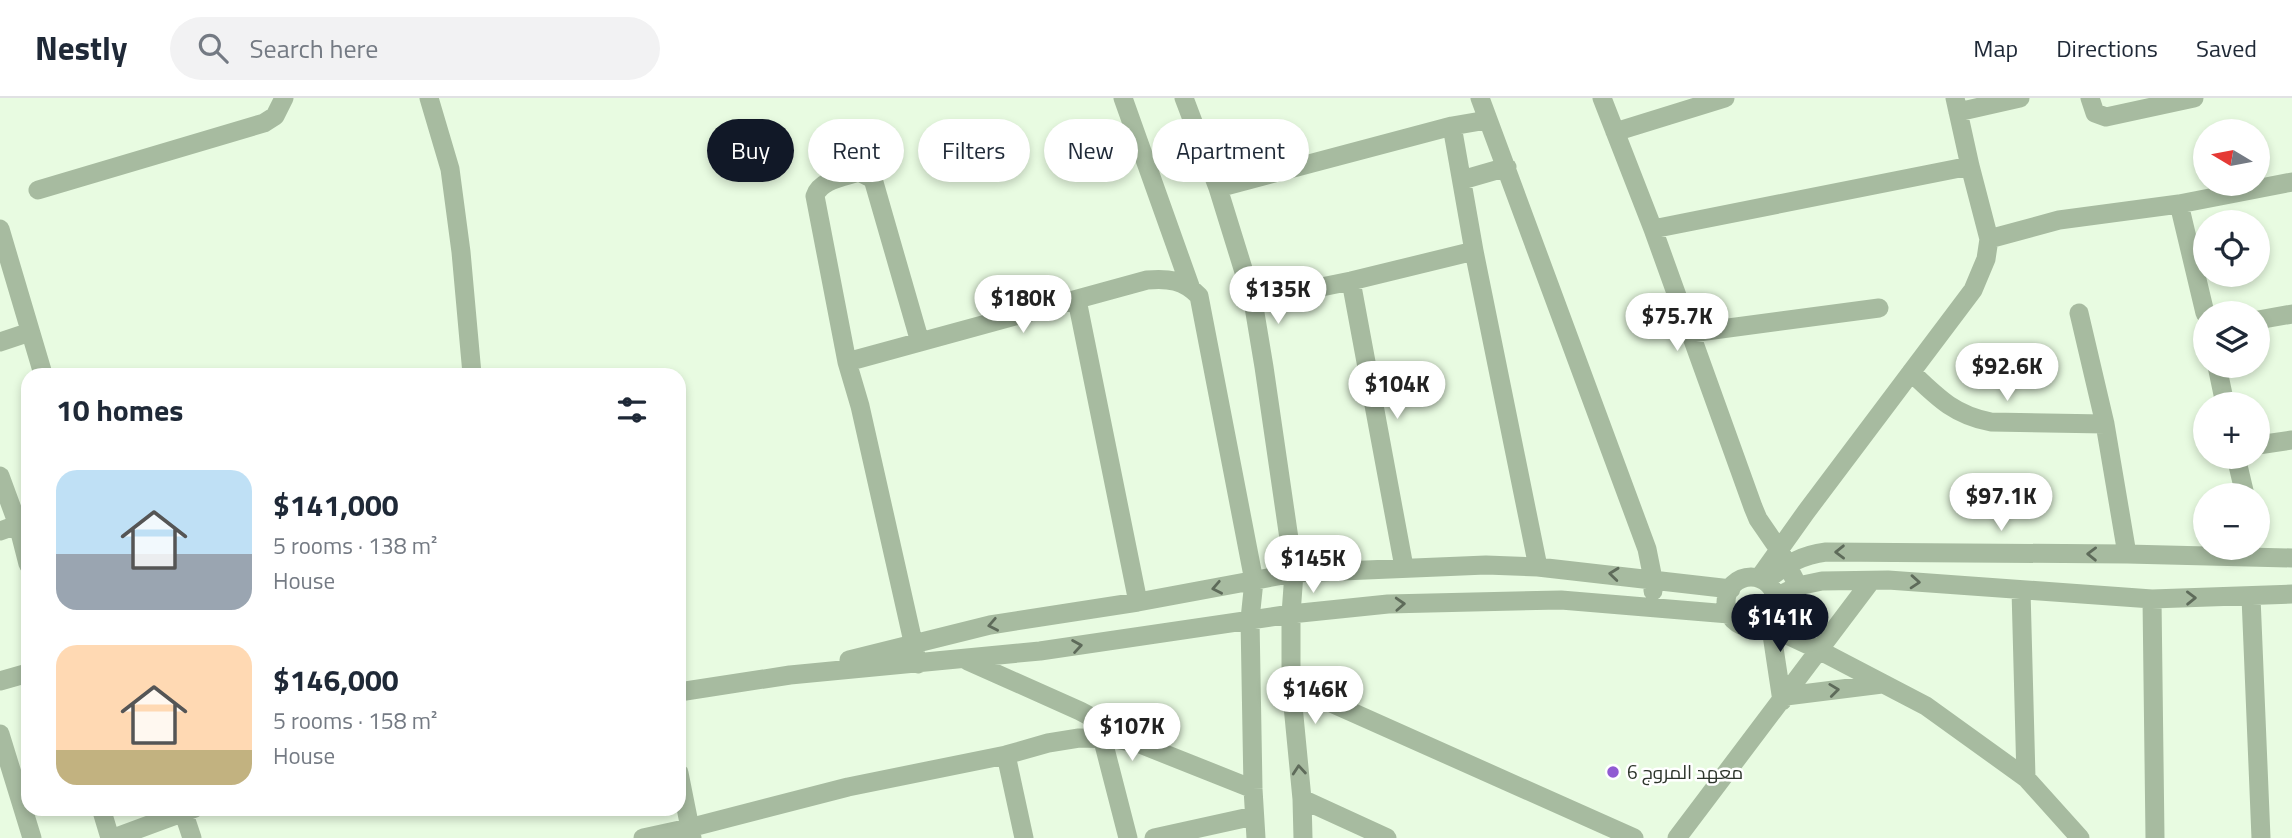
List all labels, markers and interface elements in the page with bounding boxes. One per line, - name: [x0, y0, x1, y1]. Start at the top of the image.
- search box: [170, 17, 660, 80]
- text: Nestly: [35, 23, 128, 73]
- icon: search: [194, 29, 232, 67]
- text: Search here: [250, 29, 378, 68]
- text: Map: [1973, 30, 2018, 66]
- text: Directions: [2056, 30, 2158, 66]
- text: Saved: [2196, 30, 2257, 66]
- chip: Buy: [707, 119, 794, 182]
- chip: Rent: [808, 119, 904, 182]
- chip: Filters: [918, 119, 1030, 182]
- chip: New: [1044, 119, 1138, 182]
- chip: Apartment: [1152, 119, 1309, 182]
- north arrow: [2193, 119, 2270, 196]
- map controls: [2193, 119, 2270, 560]
- button: locate: [2193, 210, 2270, 287]
- pin: $135K: [1229, 266, 1327, 326]
- text: $135K: [1245, 271, 1311, 306]
- pin: $180K: [974, 275, 1072, 335]
- text: $180K: [990, 280, 1056, 315]
- pin: $75.7K: [1620, 294, 1734, 353]
- text: $75.7K: [1641, 298, 1713, 333]
- button: layers: [2193, 301, 2270, 378]
- pin: $92.6K: [1950, 344, 2064, 403]
- text: $92.6K: [1971, 348, 2043, 383]
- pin: $104K: [1348, 362, 1446, 421]
- text: $104K: [1364, 366, 1430, 401]
- text: 10 homes: [56, 387, 183, 433]
- icon: filters: [613, 391, 651, 429]
- button: +: [2193, 392, 2270, 469]
- pin: $97.1K: [1944, 474, 2058, 533]
- text: $97.1K: [1965, 478, 2037, 513]
- text: $141,000: [273, 482, 399, 528]
- button: −: [2193, 483, 2270, 560]
- icon: home: [112, 498, 196, 582]
- text: 5 rooms · 138 m²: [273, 528, 437, 563]
- pin: $145K: [1264, 536, 1362, 595]
- text: $145K: [1280, 540, 1346, 575]
- one-way arrow: [1834, 544, 1845, 560]
- one-way arrow: [2086, 546, 2097, 562]
- text: House: [273, 563, 335, 598]
- one-way arrow: [1608, 567, 1620, 582]
- one-way arrow: [1909, 574, 1920, 589]
- one-way arrow: [1211, 579, 1223, 594]
- one-way arrow: [2186, 590, 2196, 606]
- pin: $141K: [1731, 594, 1829, 654]
- one-way arrow: [1395, 596, 1406, 611]
- text: $141K: [1747, 599, 1813, 634]
- one-way arrow: [987, 617, 999, 632]
- one-way arrow: [1071, 638, 1083, 653]
- text: $146,000: [273, 657, 399, 703]
- pin: $146K: [1266, 666, 1364, 726]
- text: $146K: [1282, 671, 1348, 706]
- icon: home: [112, 673, 196, 757]
- one-way arrow: [1828, 682, 1840, 697]
- text: 5 rooms · 158 m²: [273, 703, 437, 738]
- pin: $107K: [1083, 704, 1181, 763]
- text: $107K: [1099, 708, 1165, 743]
- text: House: [273, 738, 335, 773]
- place label: معهد المروج 6: [1627, 757, 1743, 786]
- one-way arrow: [1292, 764, 1307, 775]
- marker: معهد المروج 6: [1605, 764, 1621, 780]

